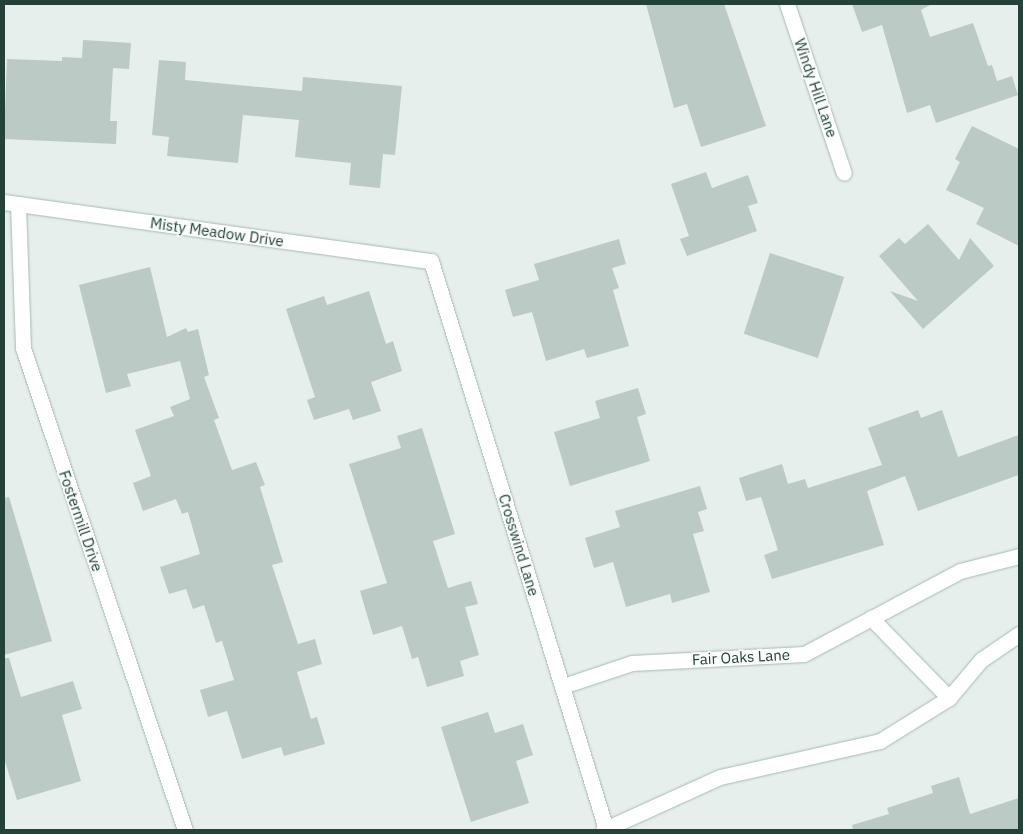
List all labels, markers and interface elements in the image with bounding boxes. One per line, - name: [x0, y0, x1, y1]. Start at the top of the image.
- street label: Windy Hill Lane: [791, 36, 841, 140]
- street label: Misty Meadow Drive: [149, 214, 285, 250]
- street label: Fostermill Drive: [55, 468, 107, 574]
- street label: Crosswind Lane: [495, 492, 543, 598]
- street label: Fair Oaks Lane: [692, 645, 790, 669]

